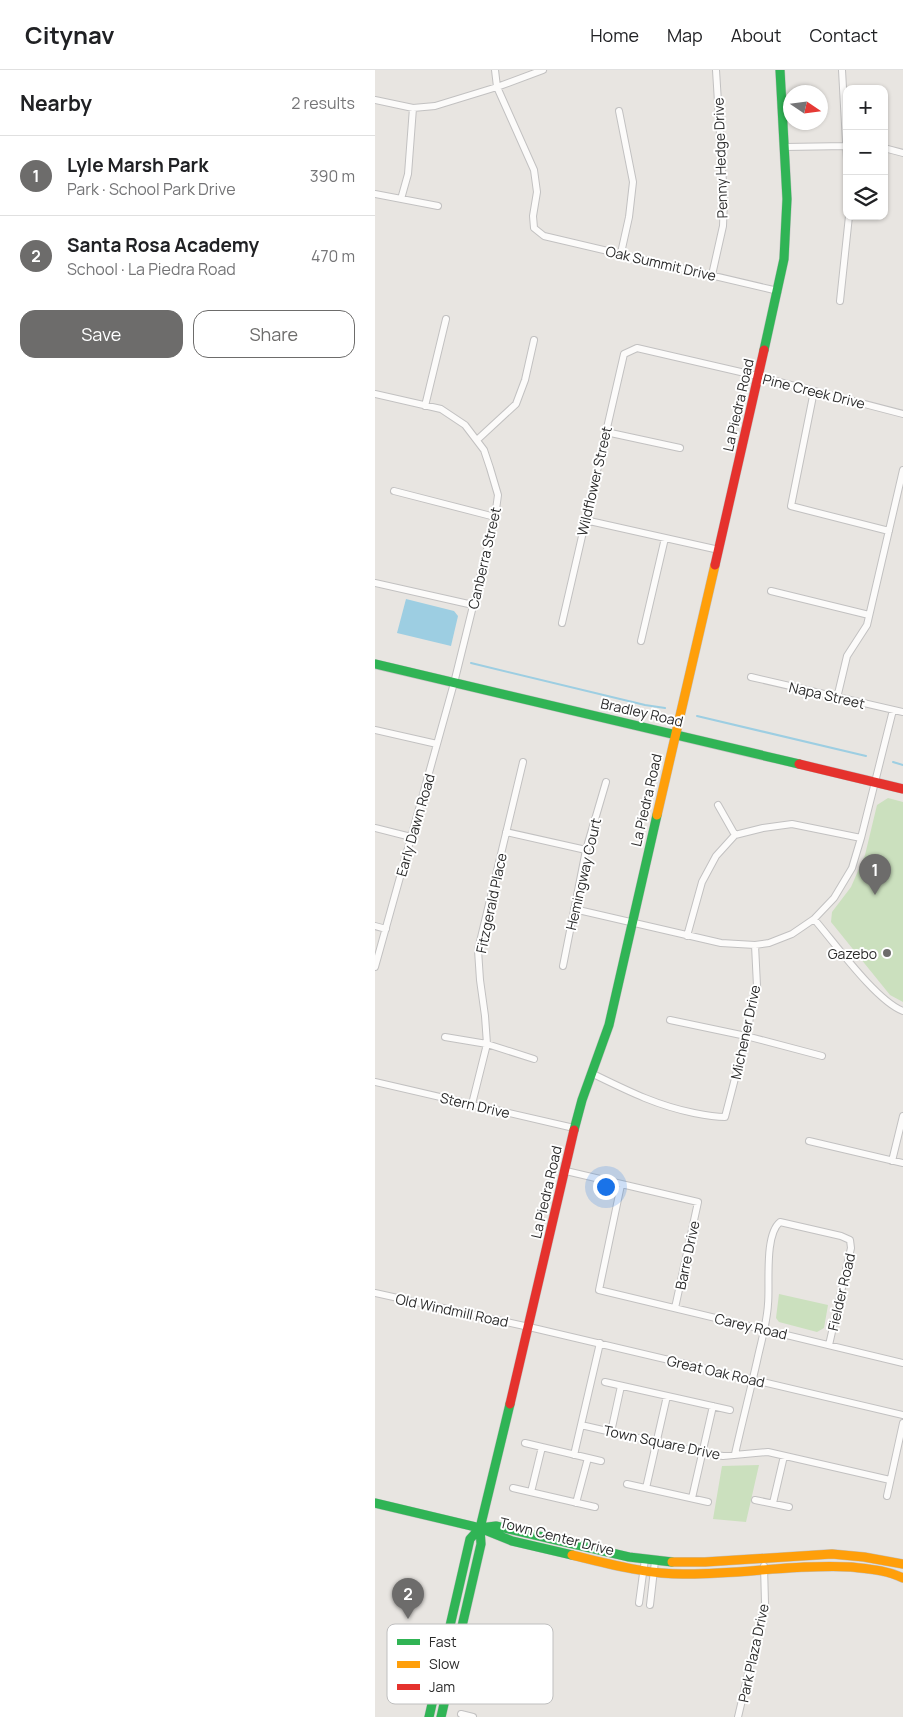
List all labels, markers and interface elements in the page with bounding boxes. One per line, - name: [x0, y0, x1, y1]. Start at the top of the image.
- text: Citynav: [25, 18, 115, 51]
- text: Home: [590, 23, 639, 47]
- text: Map: [667, 23, 703, 47]
- text: About: [731, 23, 781, 47]
- text: Contact: [809, 23, 878, 47]
- north arrow: [783, 85, 828, 130]
- map controls: [843, 85, 888, 220]
- button: +: [843, 85, 888, 130]
- text: Nearby: [20, 89, 92, 117]
- text: 2 results: [291, 92, 355, 114]
- street label: Penny Hedge Drive: [708, 97, 732, 219]
- button: −: [843, 130, 888, 175]
- text: Lyle Marsh Park: [67, 152, 208, 178]
- text: 1: [32, 165, 40, 187]
- text: 390 m: [310, 165, 355, 187]
- button: layers: [843, 175, 888, 220]
- text: Park · School Park Drive: [67, 178, 235, 200]
- text: Santa Rosa Academy: [67, 232, 259, 258]
- street label: Oak Summit Drive: [604, 241, 718, 285]
- text: 2: [31, 245, 41, 267]
- text: 470 m: [311, 245, 355, 267]
- text: School · La Piedra Road: [67, 258, 236, 280]
- button: Save: [20, 310, 183, 358]
- button: Share: [193, 310, 355, 358]
- street label: La Piedra Road: [718, 357, 758, 453]
- street label: Pine Creek Drive: [761, 369, 867, 413]
- street label: Wildflower Street: [572, 424, 616, 538]
- street label: Canberra Street: [463, 505, 505, 611]
- street label: Napa Street: [787, 677, 867, 713]
- street label: Bradley Road: [599, 693, 685, 731]
- street label: La Piedra Road: [626, 752, 666, 848]
- street label: Early Dawn Road: [391, 771, 439, 879]
- street label: Hemingway Court: [561, 816, 605, 932]
- street label: Fitzgerald Place: [471, 851, 511, 955]
- pin: 1: [859, 854, 891, 895]
- place label: Gazebo: [828, 944, 877, 963]
- marker: Gazebo: [881, 947, 893, 959]
- street label: Michener Drive: [726, 983, 764, 1081]
- street label: Stern Drive: [438, 1088, 512, 1122]
- street label: La Piedra Road: [526, 1144, 566, 1240]
- your location: [593, 1174, 619, 1200]
- street label: Barre Drive: [670, 1219, 704, 1291]
- street label: Fielder Road: [823, 1251, 859, 1333]
- street label: Old Windmill Road: [394, 1289, 510, 1331]
- street label: Carey Road: [713, 1308, 789, 1344]
- street label: Great Oak Road: [665, 1351, 767, 1391]
- street label: Town Square Drive: [602, 1420, 722, 1464]
- street label: Town Center Drive: [498, 1513, 616, 1559]
- pin: 2: [392, 1578, 424, 1619]
- street label: Park Plaza Drive: [733, 1602, 773, 1704]
- legend: [387, 1624, 553, 1704]
- text: Fast: [429, 1632, 457, 1651]
- text: Slow: [429, 1654, 460, 1673]
- text: Jam: [429, 1677, 455, 1696]

